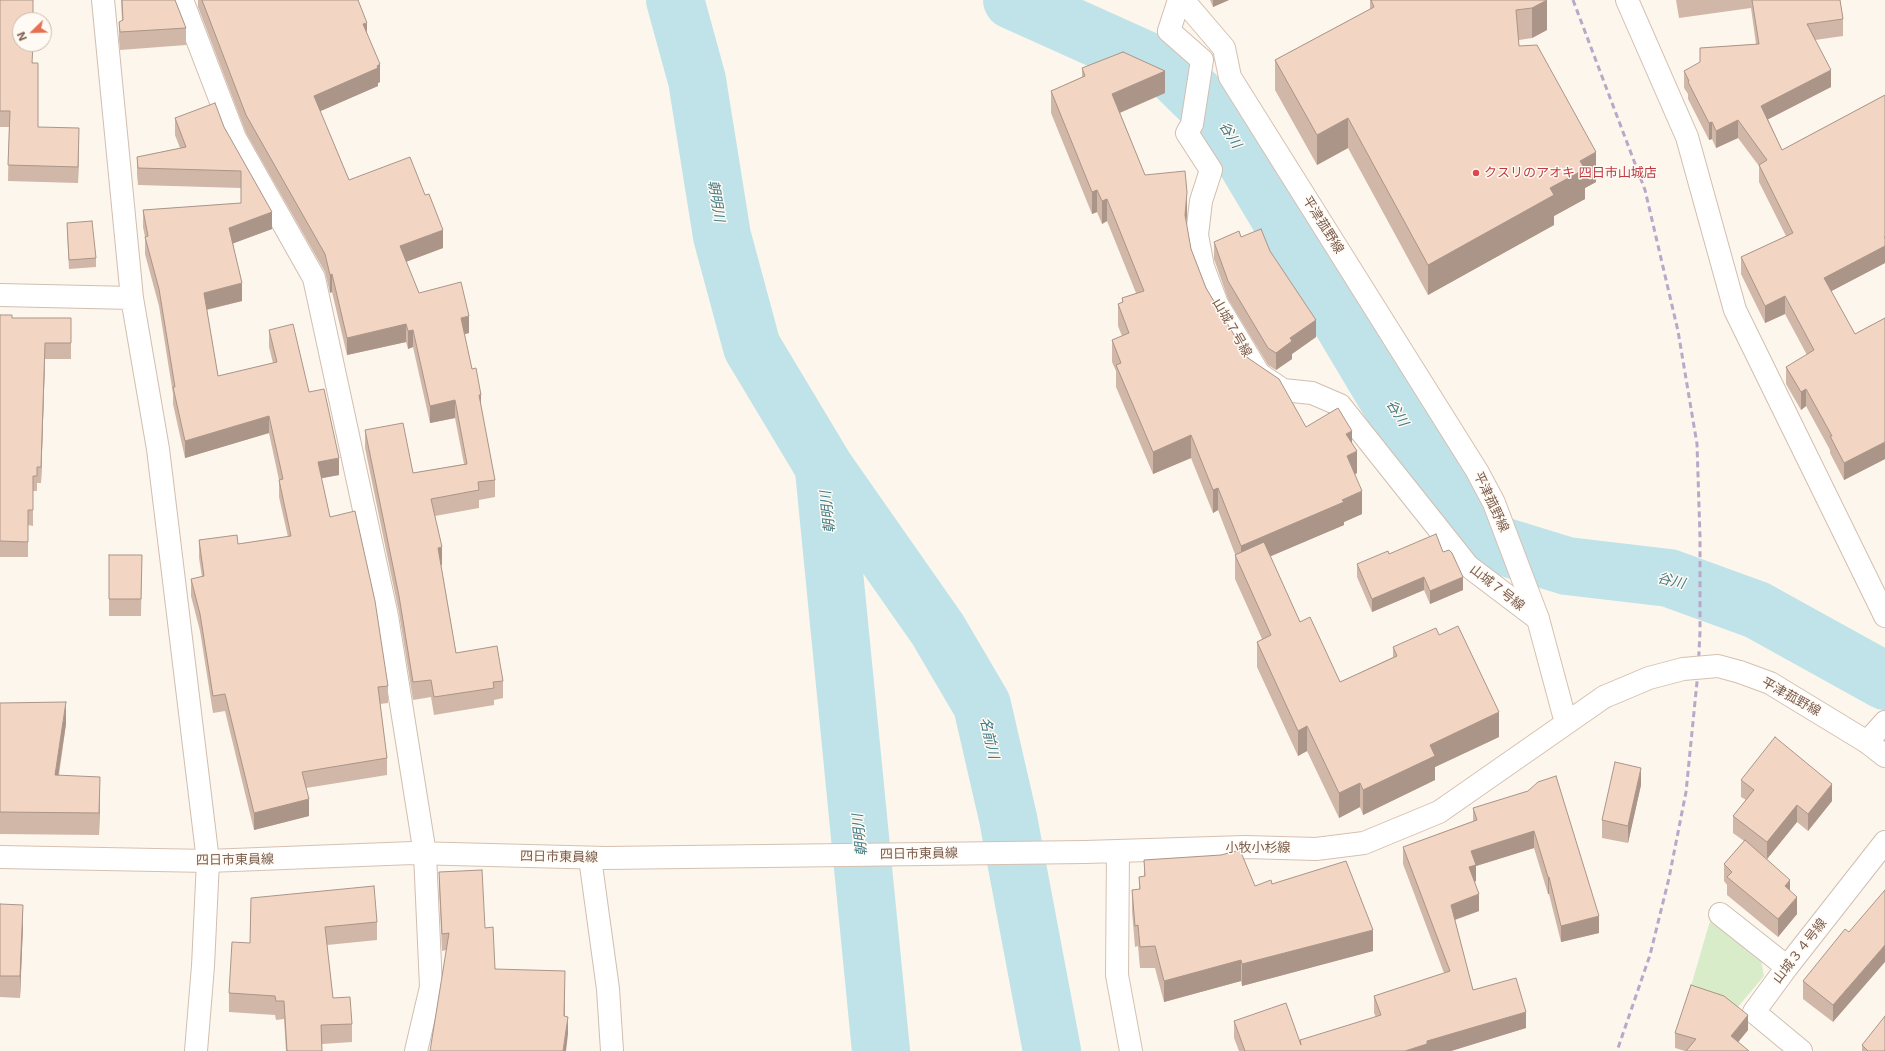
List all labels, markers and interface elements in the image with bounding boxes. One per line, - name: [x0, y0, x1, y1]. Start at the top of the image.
- north arrow: [12, 12, 52, 52]
- text: N: [14, 30, 30, 43]
- water label: 谷川: [1215, 119, 1245, 151]
- place label: クスリのアオキ 四日市山城店: [1484, 165, 1657, 181]
- marker: クスリのアオキ 四日市山城店: [1471, 168, 1481, 178]
- water label: 朝明川: [704, 179, 728, 223]
- street label: 平津菰野線: [1299, 193, 1347, 257]
- street label: 山城７号線: [1209, 296, 1255, 360]
- water label: 谷川: [1383, 397, 1411, 429]
- street label: 平津菰野線: [1470, 469, 1512, 535]
- water label: 朝明川: [817, 490, 839, 534]
- street label: 山城７号線: [1467, 562, 1527, 614]
- water label: 谷川: [1655, 569, 1687, 593]
- street label: 平津菰野線: [1759, 674, 1823, 720]
- water label: 名前川: [976, 716, 1002, 760]
- water label: 朝明川: [849, 813, 871, 857]
- street label: 小牧小杉線: [1226, 840, 1290, 856]
- street label: 四日市東員線: [880, 846, 958, 862]
- street label: 四日市東員線: [520, 849, 598, 865]
- street label: 四日市東員線: [196, 852, 274, 868]
- street label: 山城３４号線: [1770, 915, 1830, 987]

